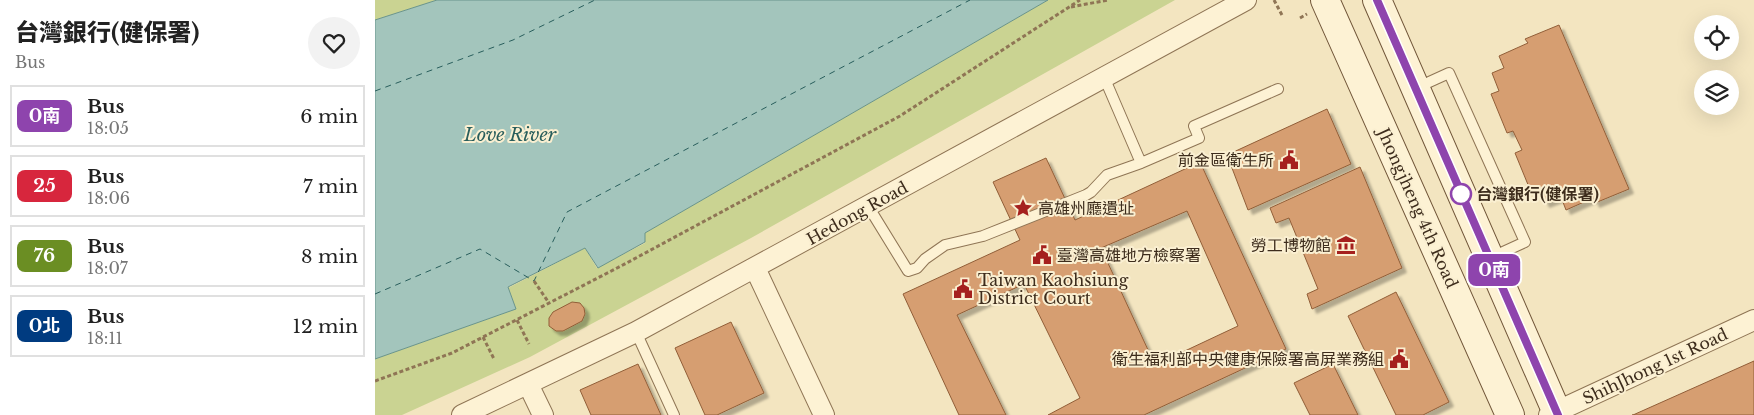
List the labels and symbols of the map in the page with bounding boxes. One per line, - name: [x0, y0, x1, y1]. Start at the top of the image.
- street label: Jhongjheng 4th Road: [1373, 123, 1463, 292]
- water label: Love River: [463, 124, 557, 146]
- public building icon: 前金區衛生所: [1278, 149, 1300, 171]
- place label: 前金區衛生所: [1178, 150, 1274, 170]
- street label: Hedong Road: [803, 177, 911, 249]
- marker: 台灣銀行(健保署): [1450, 183, 1472, 205]
- place label: 台灣銀行(健保署): [1476, 184, 1599, 204]
- place icon: 高雄州廳遺址: [1012, 197, 1034, 219]
- place label: 高雄州廳遺址: [1038, 198, 1134, 218]
- museum icon: 勞工博物館: [1335, 234, 1357, 256]
- place label: 勞工博物館: [1251, 235, 1331, 255]
- public building icon: 臺灣高雄地方檢察署: [1031, 244, 1053, 266]
- place label: 臺灣高雄地方檢察署: [1057, 245, 1201, 265]
- line badge: 0南: [1471, 254, 1517, 286]
- place label: Taiwan Kaohsiung District Court: [978, 270, 1129, 308]
- public building icon: Taiwan Kaohsiung District Court: [952, 278, 974, 300]
- street label: ShihJhong 1st Road: [1579, 324, 1731, 408]
- public building icon: 衛生福利部中央健康保險署高屏業務組: [1388, 348, 1410, 370]
- place label: 衛生福利部中央健康保險署高屏業務組: [1112, 349, 1384, 369]

